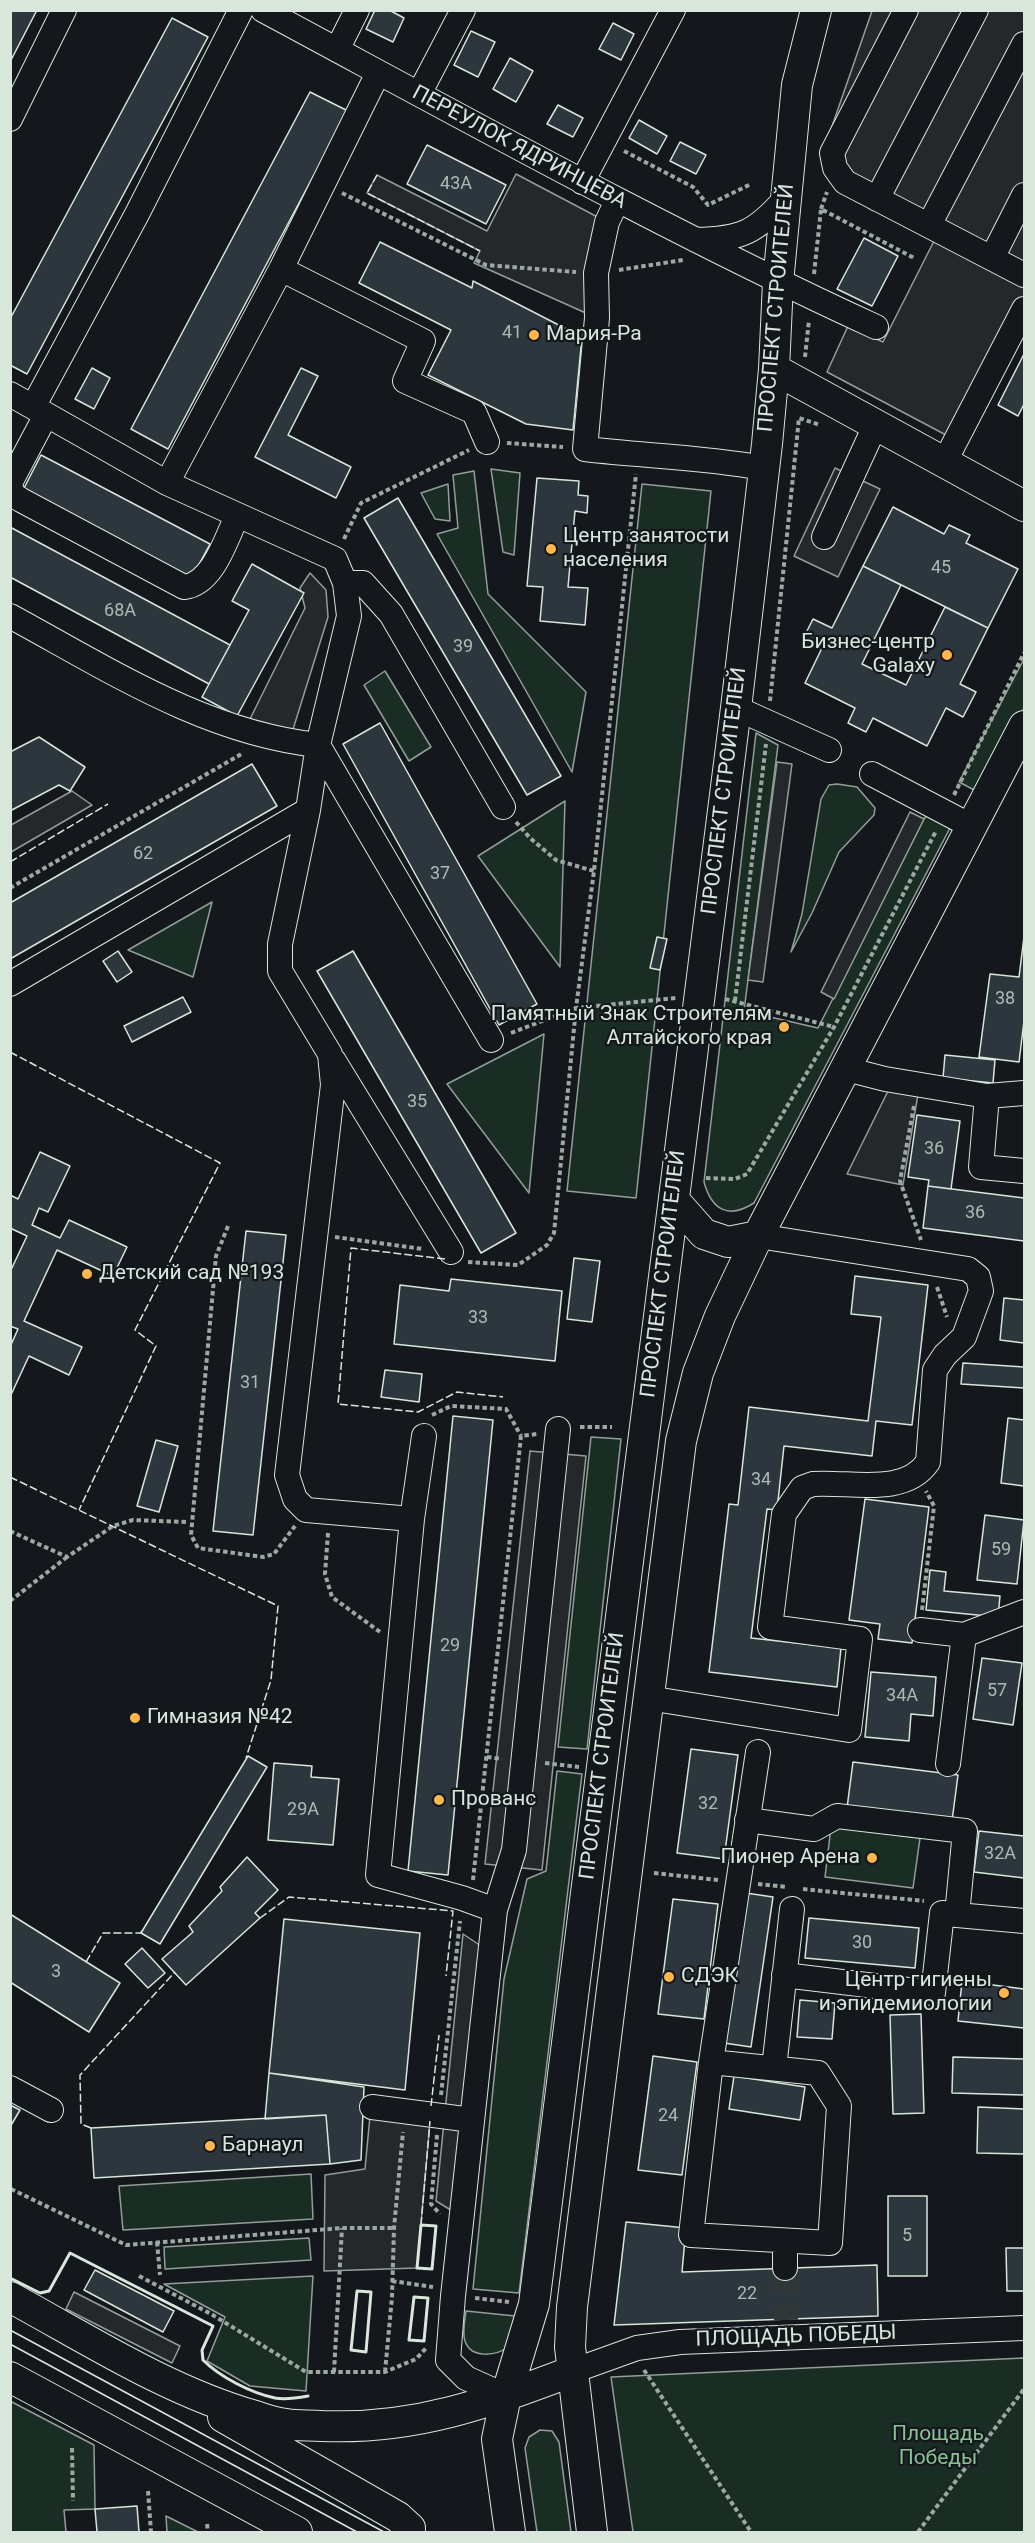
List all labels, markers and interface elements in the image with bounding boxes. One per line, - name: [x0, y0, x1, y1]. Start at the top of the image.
- street label: ПЕРЕУЛОК ЯДРИНЦЕВА: [407, 81, 631, 215]
- house number: 43А: [440, 173, 472, 195]
- street label: ПРОСПЕКТ СТРОИТЕЛЕЙ: [754, 183, 800, 433]
- house number: 41: [502, 322, 522, 344]
- place label: Мария-Ра: [546, 322, 642, 348]
- marker: Мария-Ра: [527, 328, 541, 342]
- place label: Центр занятости населения: [563, 524, 729, 574]
- marker: Центр занятости населения: [544, 542, 558, 556]
- house number: 45: [931, 557, 951, 579]
- house number: 68А: [104, 600, 136, 622]
- place label: Бизнес-центр Galaxy: [801, 630, 935, 680]
- house number: 39: [453, 636, 473, 658]
- marker: Бизнес-центр Galaxy: [940, 648, 954, 662]
- street label: ПРОСПЕКТ СТРОИТЕЛЕЙ: [697, 666, 753, 916]
- house number: 62: [133, 843, 153, 865]
- house number: 37: [430, 863, 450, 885]
- house number: 38: [995, 988, 1015, 1010]
- place label: Памятный Знак Строителям Алтайского края: [491, 1002, 772, 1052]
- marker: Памятный Знак Строителям Алтайского края: [777, 1020, 791, 1034]
- house number: 35: [407, 1091, 427, 1113]
- house number: 36: [924, 1138, 944, 1160]
- street label: ПРОСПЕКТ СТРОИТЕЛЕЙ: [636, 1149, 692, 1399]
- house number: 36: [965, 1202, 985, 1224]
- place label: Детский сад №193: [99, 1261, 284, 1287]
- marker: Детский сад №193: [80, 1267, 94, 1281]
- house number: 33: [468, 1307, 488, 1329]
- house number: 31: [240, 1372, 260, 1394]
- house number: 34: [751, 1469, 771, 1491]
- house number: 59: [991, 1539, 1011, 1561]
- street label: ПРОСПЕКТ СТРОИТЕЛЕЙ: [575, 1631, 631, 1881]
- house number: 29: [440, 1635, 460, 1657]
- house number: 57: [987, 1680, 1007, 1702]
- house number: 34А: [886, 1685, 918, 1707]
- place label: Гимназия №42: [147, 1705, 293, 1731]
- marker: Гимназия №42: [128, 1711, 142, 1725]
- place label: Прованс: [451, 1787, 536, 1813]
- marker: Прованс: [432, 1793, 446, 1807]
- house number: 32: [698, 1793, 718, 1815]
- house number: 29А: [287, 1799, 319, 1821]
- house number: 32А: [984, 1843, 1016, 1865]
- place label: Пионер Арена: [721, 1845, 860, 1871]
- marker: Пионер Арена: [865, 1851, 879, 1865]
- house number: 30: [852, 1932, 872, 1954]
- house number: 3: [51, 1961, 61, 1983]
- place label: СДЭК: [681, 1964, 738, 1990]
- place label: Центр гигиены и эпидемиологии: [819, 1968, 992, 2018]
- marker: СДЭК: [662, 1970, 676, 1984]
- marker: Центр гигиены и эпидемиологии: [997, 1986, 1011, 2000]
- house number: 24: [658, 2105, 678, 2127]
- place label: Барнаул: [222, 2133, 303, 2159]
- marker: Барнаул: [203, 2139, 217, 2153]
- house number: 5: [902, 2225, 912, 2247]
- house number: 22: [737, 2283, 757, 2305]
- street label: ПЛОЩАДЬ ПОБЕДЫ: [695, 2321, 897, 2353]
- park label: Площадь Победы: [892, 2422, 984, 2472]

